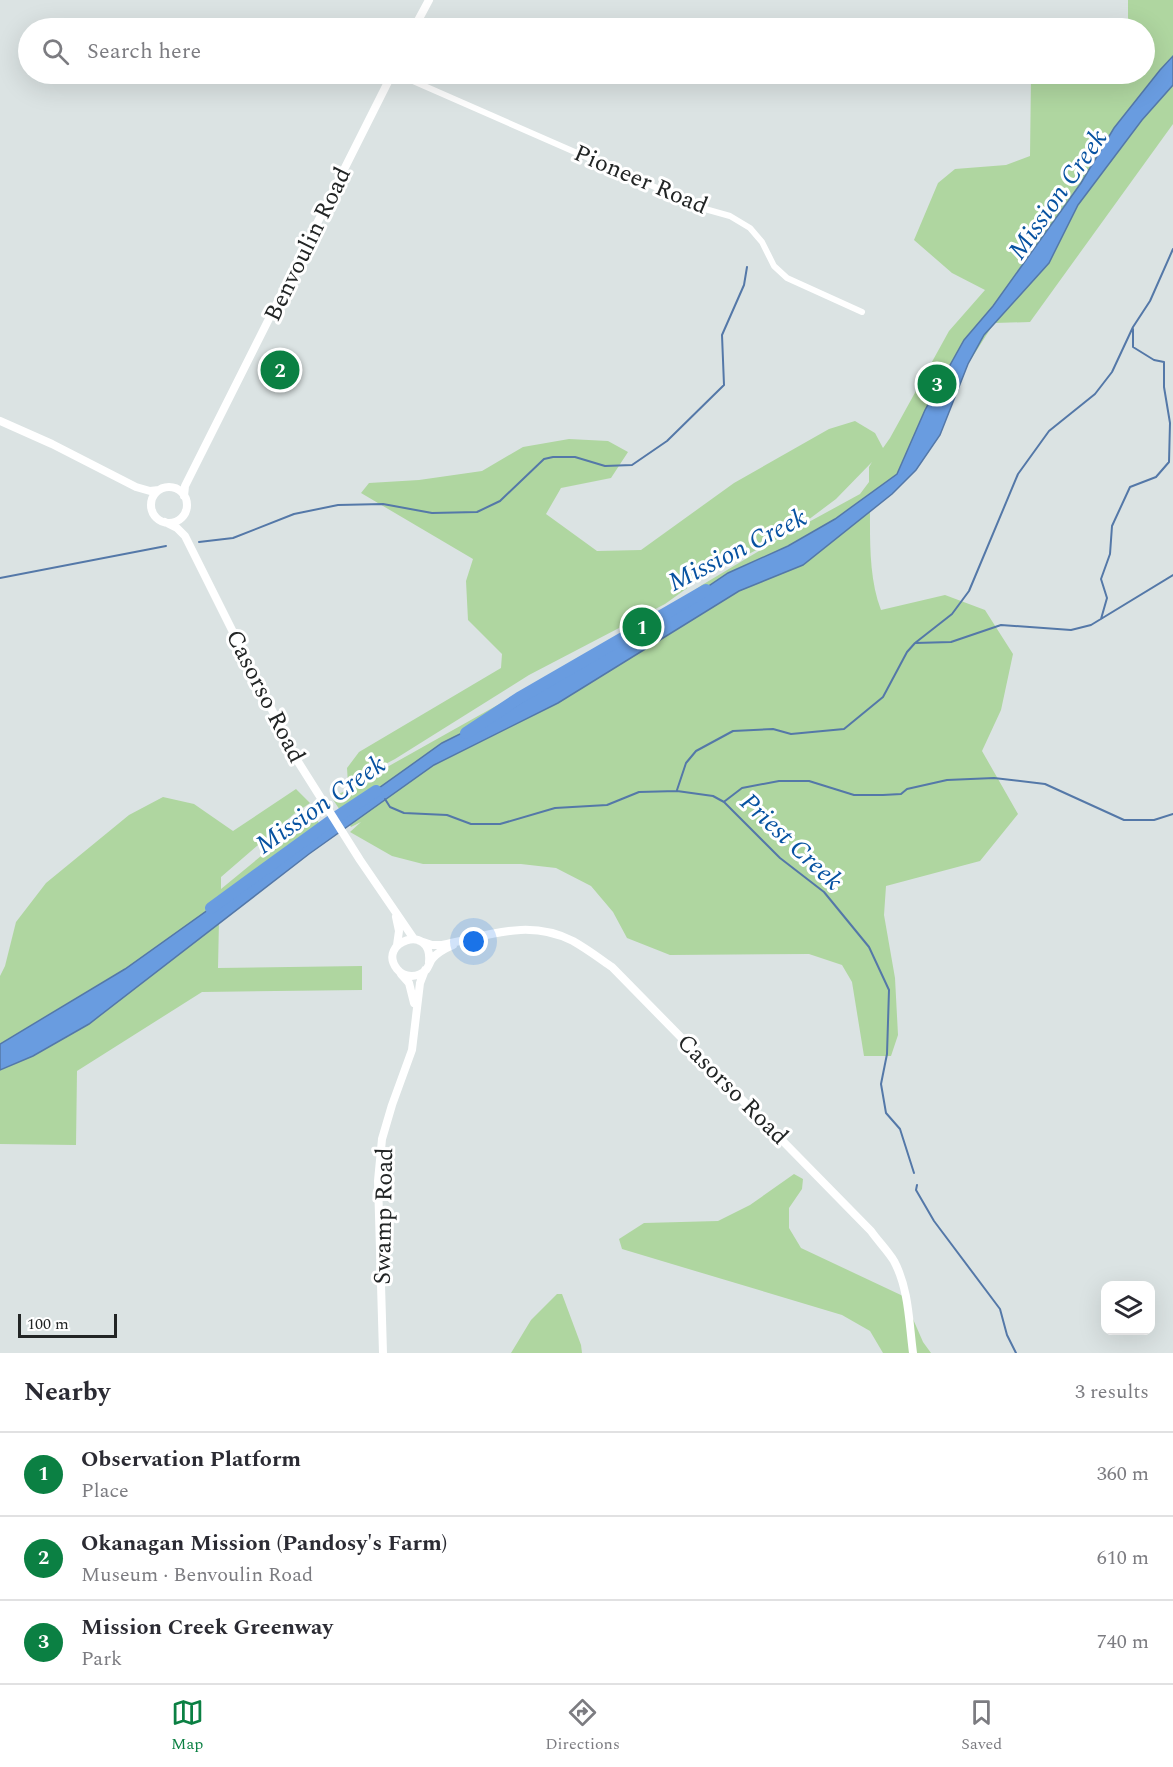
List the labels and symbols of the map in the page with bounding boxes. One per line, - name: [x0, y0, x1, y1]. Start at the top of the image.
- water label: Mission Creek: [998, 121, 1118, 268]
- street label: Pioneer Road: [568, 135, 713, 224]
- street label: Benvoulin Road: [255, 161, 361, 328]
- pin: 2: [260, 348, 300, 392]
- pin: 3: [918, 362, 956, 406]
- water label: Mission Creek: [661, 498, 814, 602]
- pin: 1: [622, 604, 662, 650]
- street label: Casorso Road: [216, 623, 314, 769]
- water label: Mission Creek: [247, 745, 394, 865]
- water label: Priest Creek: [731, 783, 852, 900]
- your location: [459, 927, 488, 956]
- street label: Casorso Road: [668, 1026, 796, 1154]
- street label: Swamp Road: [365, 1147, 403, 1285]
- scale bar: [18, 1311, 117, 1338]

